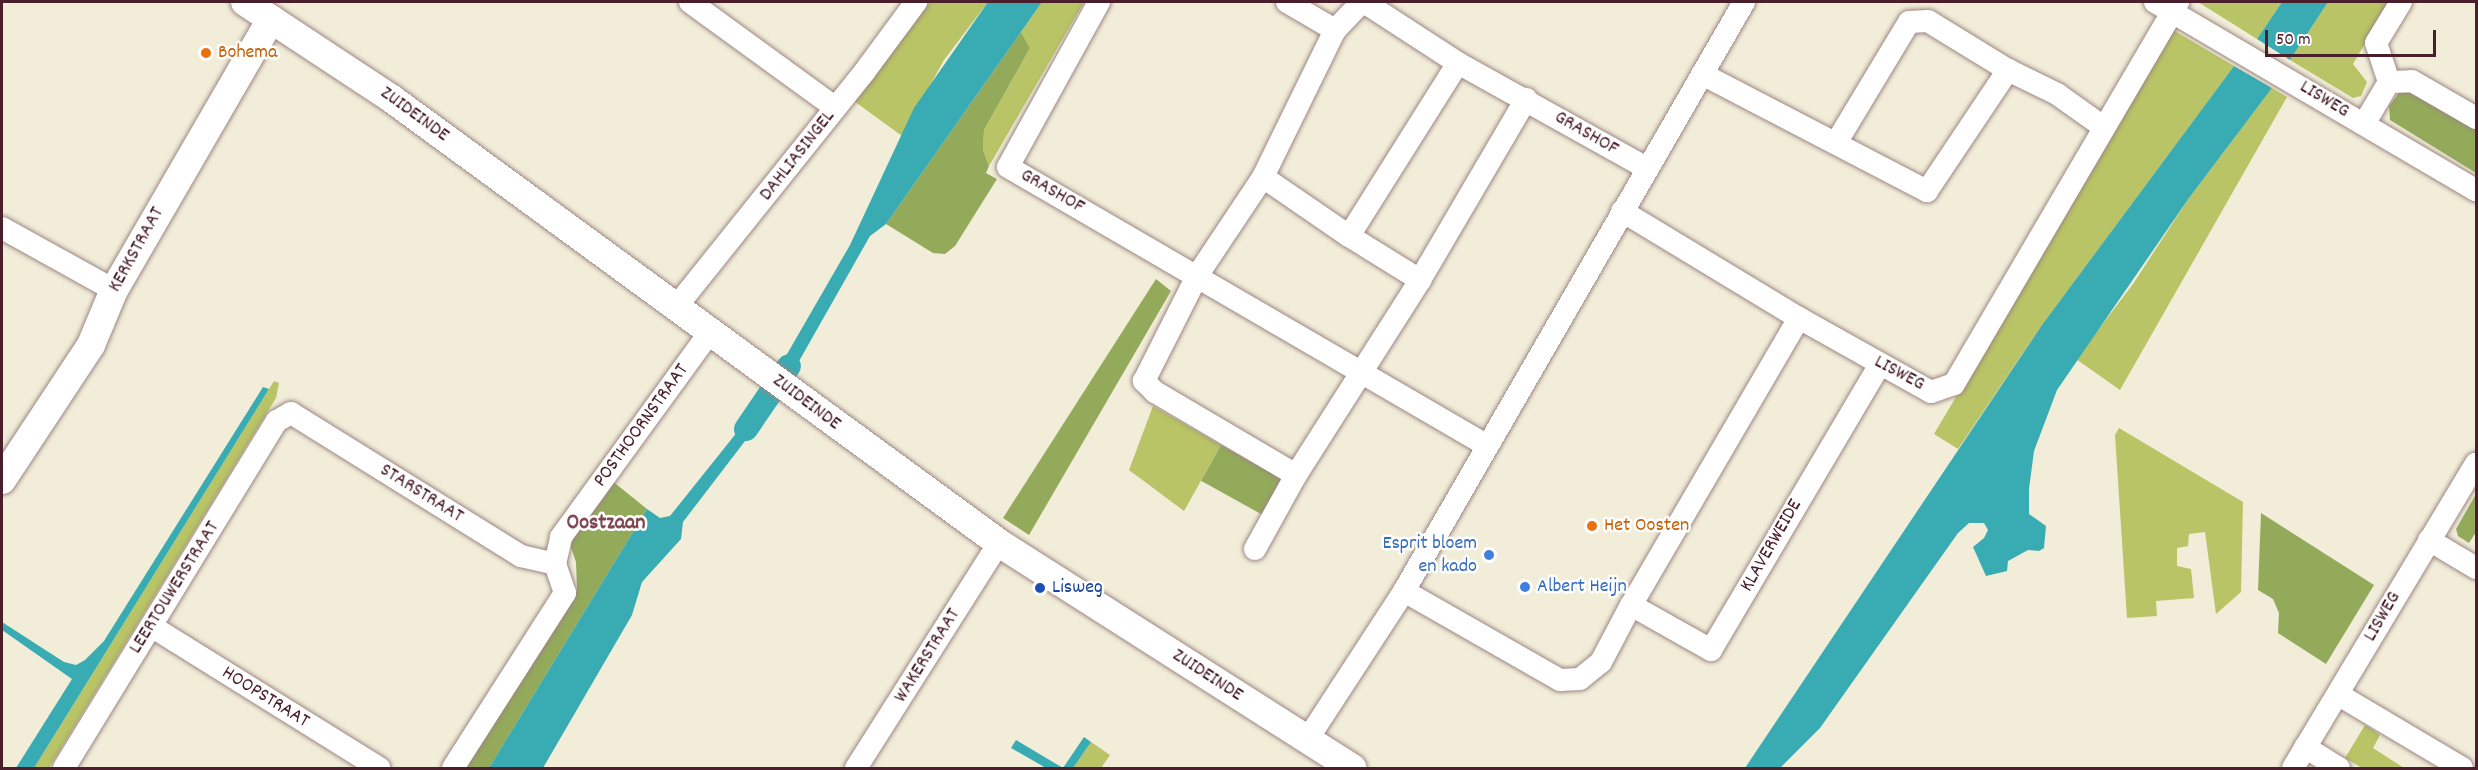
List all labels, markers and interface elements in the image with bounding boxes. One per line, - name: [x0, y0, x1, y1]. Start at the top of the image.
- scale bar: [2268, 18, 2439, 56]
- text: 50 m: [2276, 28, 2311, 53]
- place label: Bohema: [218, 41, 277, 65]
- marker: Bohema: [199, 46, 213, 60]
- street label: LISWEG: [2295, 76, 2353, 124]
- street label: ZUIDEINDE: [375, 82, 453, 148]
- street label: DAHLIASINGEL: [755, 106, 841, 206]
- street label: GRASHOF: [1550, 106, 1622, 162]
- street label: GRASHOF: [1016, 164, 1088, 220]
- street label: KERKSTRAAT: [104, 203, 170, 297]
- street label: LISWEG: [1870, 351, 1928, 397]
- street label: POSTHOORNSTRAAT: [589, 360, 695, 492]
- street label: ZUIDEINDE: [767, 369, 845, 437]
- street label: STARSTRAAT: [375, 459, 467, 529]
- street label: KLAVERWEIDE: [1736, 495, 1808, 597]
- district label: Oostzaan: [567, 511, 645, 537]
- place label: Het Oosten: [1604, 514, 1689, 538]
- street label: LEERTOUWERSTRAAT: [125, 517, 225, 659]
- marker: Het Oosten: [1585, 519, 1599, 533]
- place label: Esprit bloem en kado: [1382, 532, 1477, 579]
- marker: Esprit bloem en kado: [1482, 548, 1496, 562]
- place label: Albert Heijn: [1537, 575, 1627, 599]
- place label: Lisweg: [1052, 576, 1103, 600]
- marker: Albert Heijn: [1518, 580, 1532, 594]
- marker: Lisweg: [1033, 581, 1047, 595]
- street label: LISWEG: [2359, 588, 2407, 646]
- street label: WAKERSTRAAT: [890, 604, 966, 708]
- street label: ZUIDEINDE: [1167, 644, 1247, 708]
- street label: HOOPSTRAAT: [217, 662, 313, 734]

